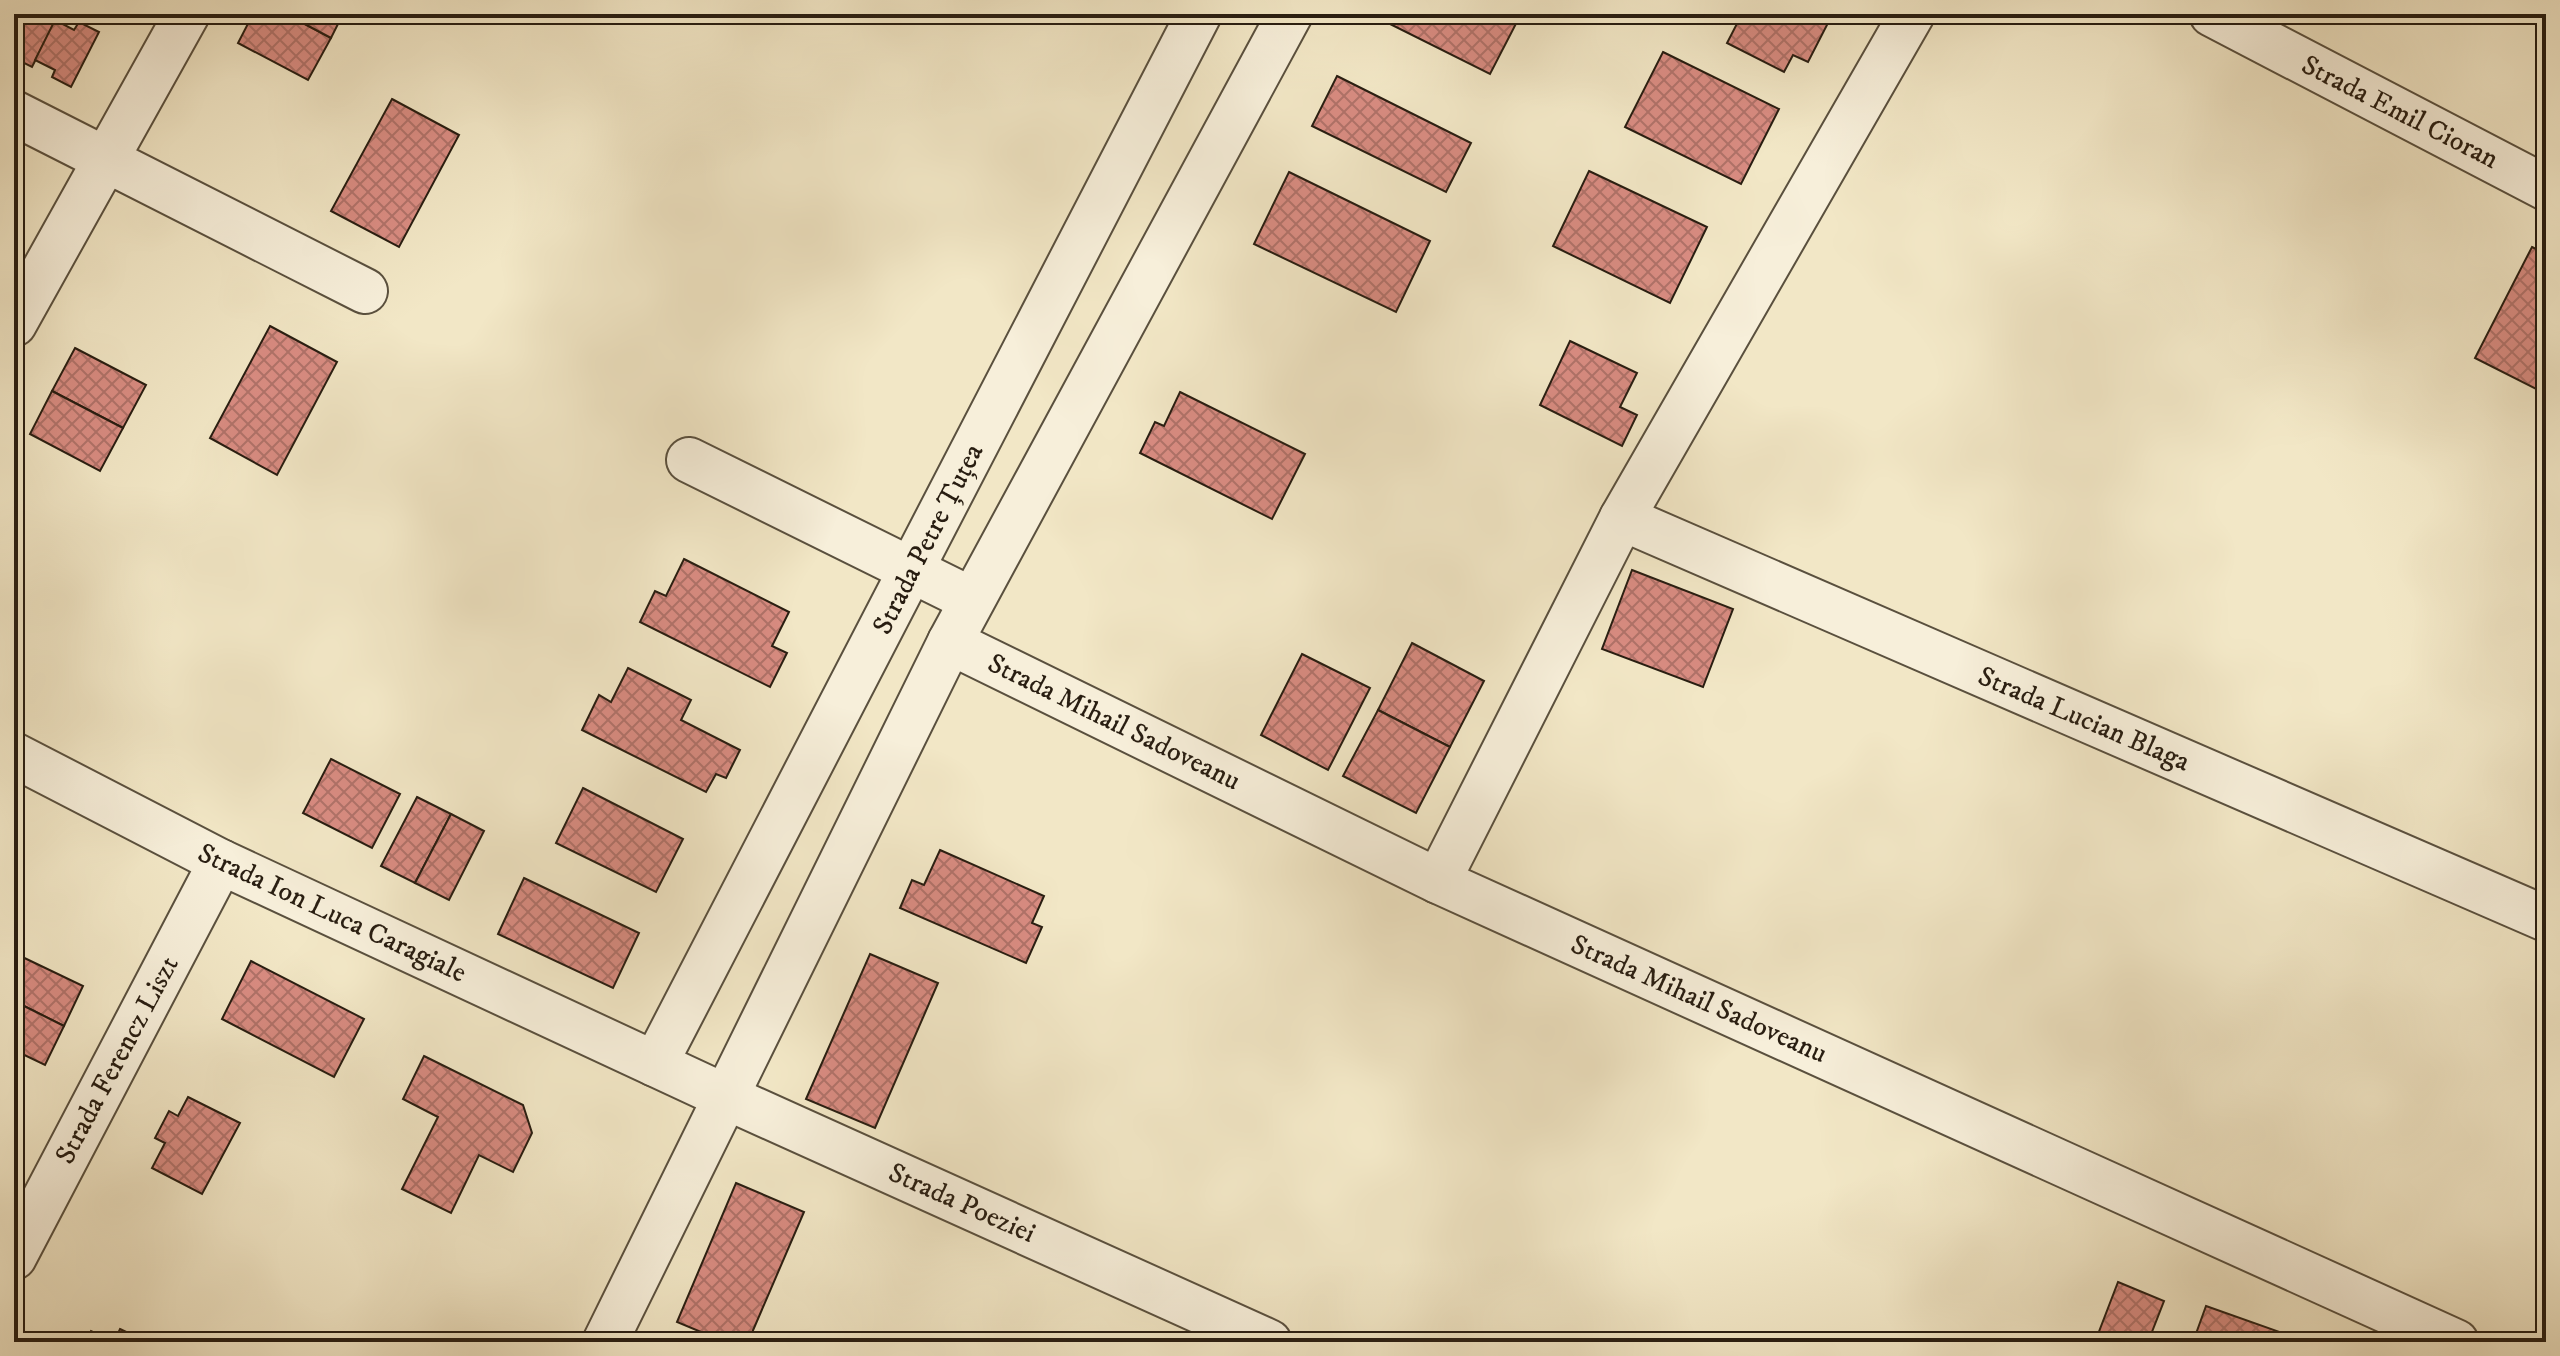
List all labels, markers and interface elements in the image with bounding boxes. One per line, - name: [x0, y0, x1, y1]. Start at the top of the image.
- street label: Strada Emil Cioran: [2296, 47, 2505, 177]
- street label: Strada Petre Țuțea: [865, 438, 991, 640]
- street label: Strada Mihail Sadoveanu: [982, 646, 1246, 798]
- street label: Strada Lucian Blaga: [1973, 659, 2195, 779]
- street label: Strada Ion Luca Caragiale: [192, 835, 472, 991]
- street label: Strada Mihail Sadoveanu: [1565, 927, 1833, 1071]
- street label: Strada Ferencz Liszt: [47, 950, 187, 1170]
- street label: Strada Poeziei: [883, 1155, 1041, 1251]

